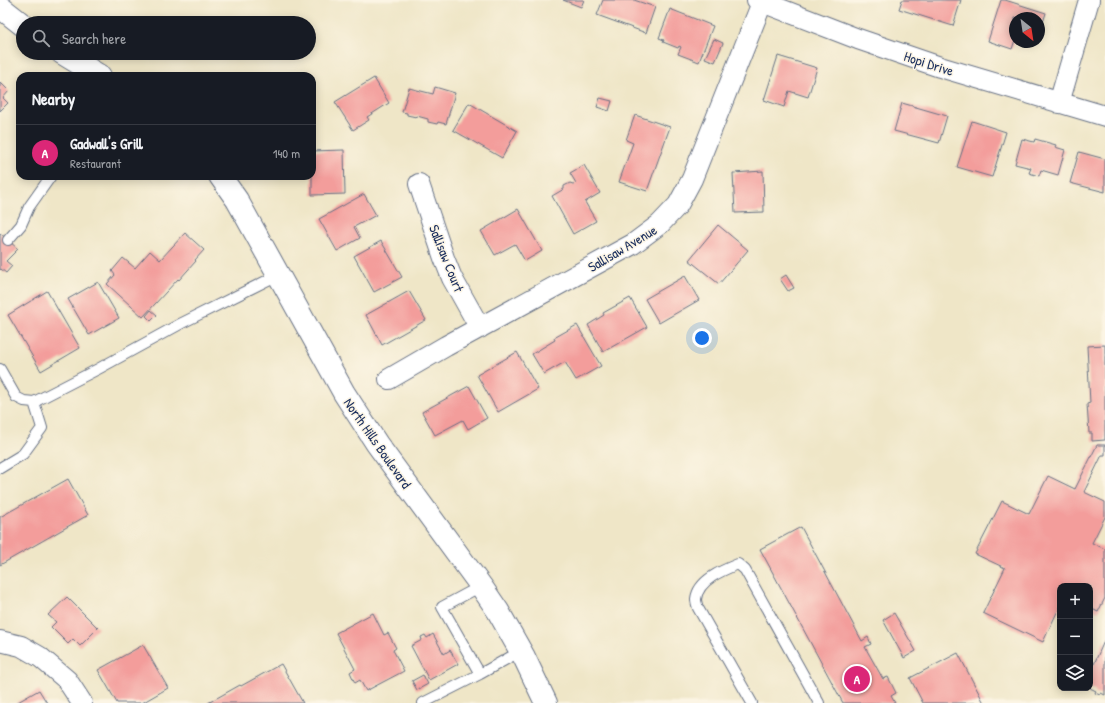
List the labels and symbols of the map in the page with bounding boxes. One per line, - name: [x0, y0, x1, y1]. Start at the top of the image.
- north arrow: [1009, 12, 1045, 48]
- street label: Hopi Drive: [902, 46, 957, 81]
- street label: Sallisaw Avenue: [584, 220, 660, 276]
- street label: Sallisaw Court: [425, 222, 469, 295]
- your location: [692, 328, 712, 348]
- street label: North Hills Boulevard: [340, 394, 417, 492]
- pin: A: [844, 664, 870, 694]

